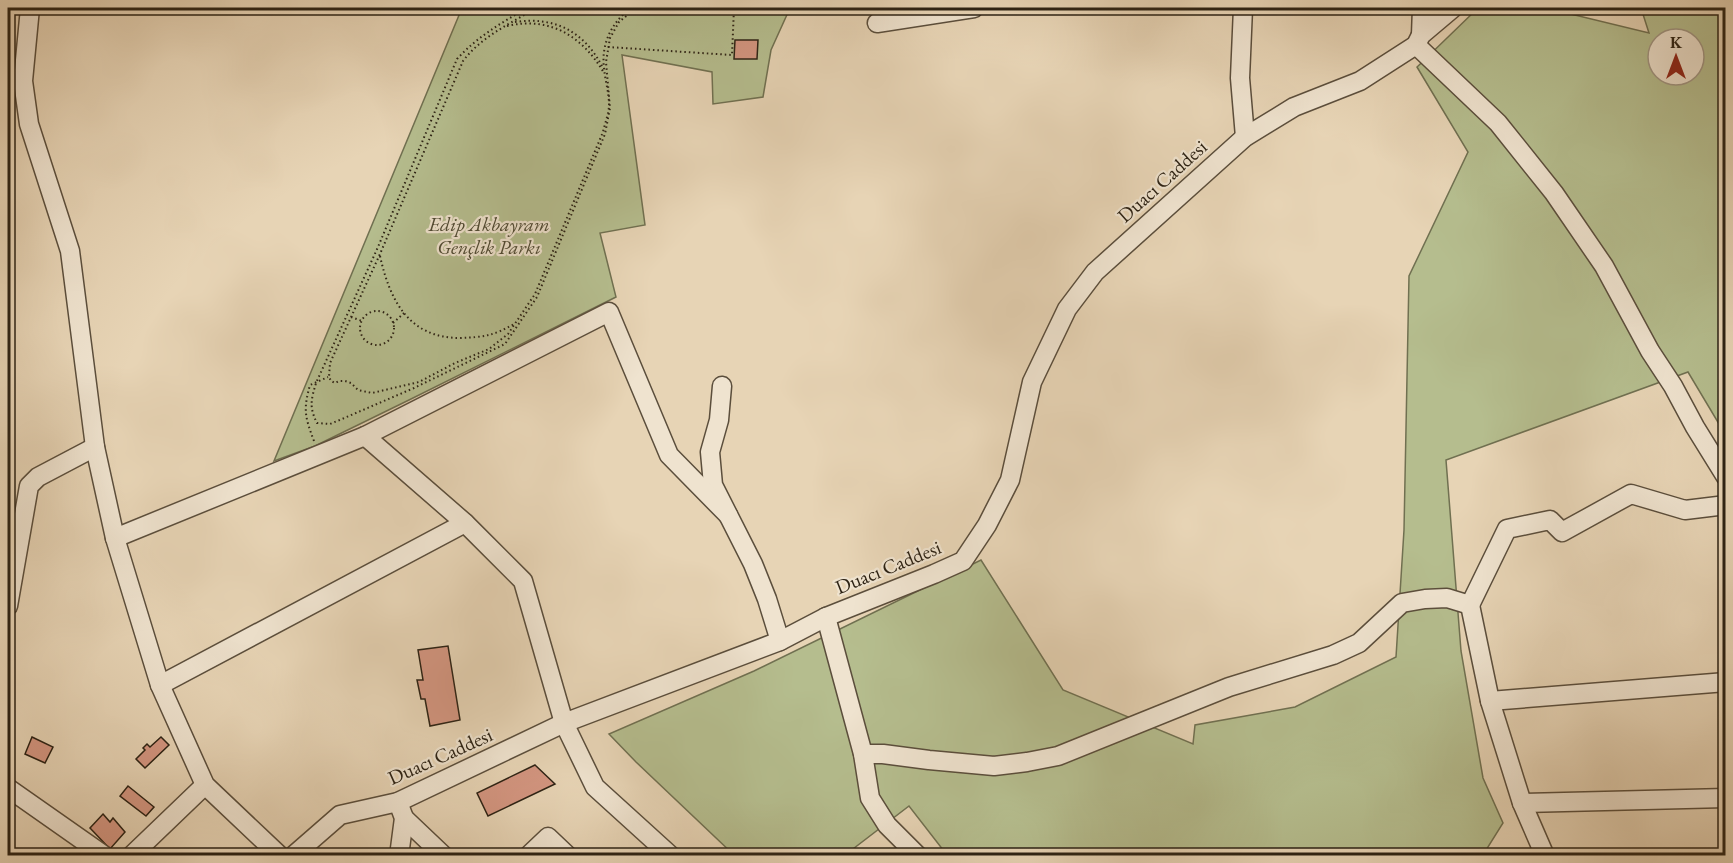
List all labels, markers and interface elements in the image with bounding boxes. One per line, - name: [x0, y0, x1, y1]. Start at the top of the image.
- north arrow: [1646, 27, 1706, 87]
- text: K: [1670, 32, 1683, 53]
- street label: Duacı Caddesi: [1112, 134, 1212, 228]
- park label: Edip Akbayram Gençlik Parkı: [428, 211, 549, 260]
- street label: Duacı Caddesi: [831, 534, 945, 600]
- street label: Duacı Caddesi: [384, 721, 496, 791]

